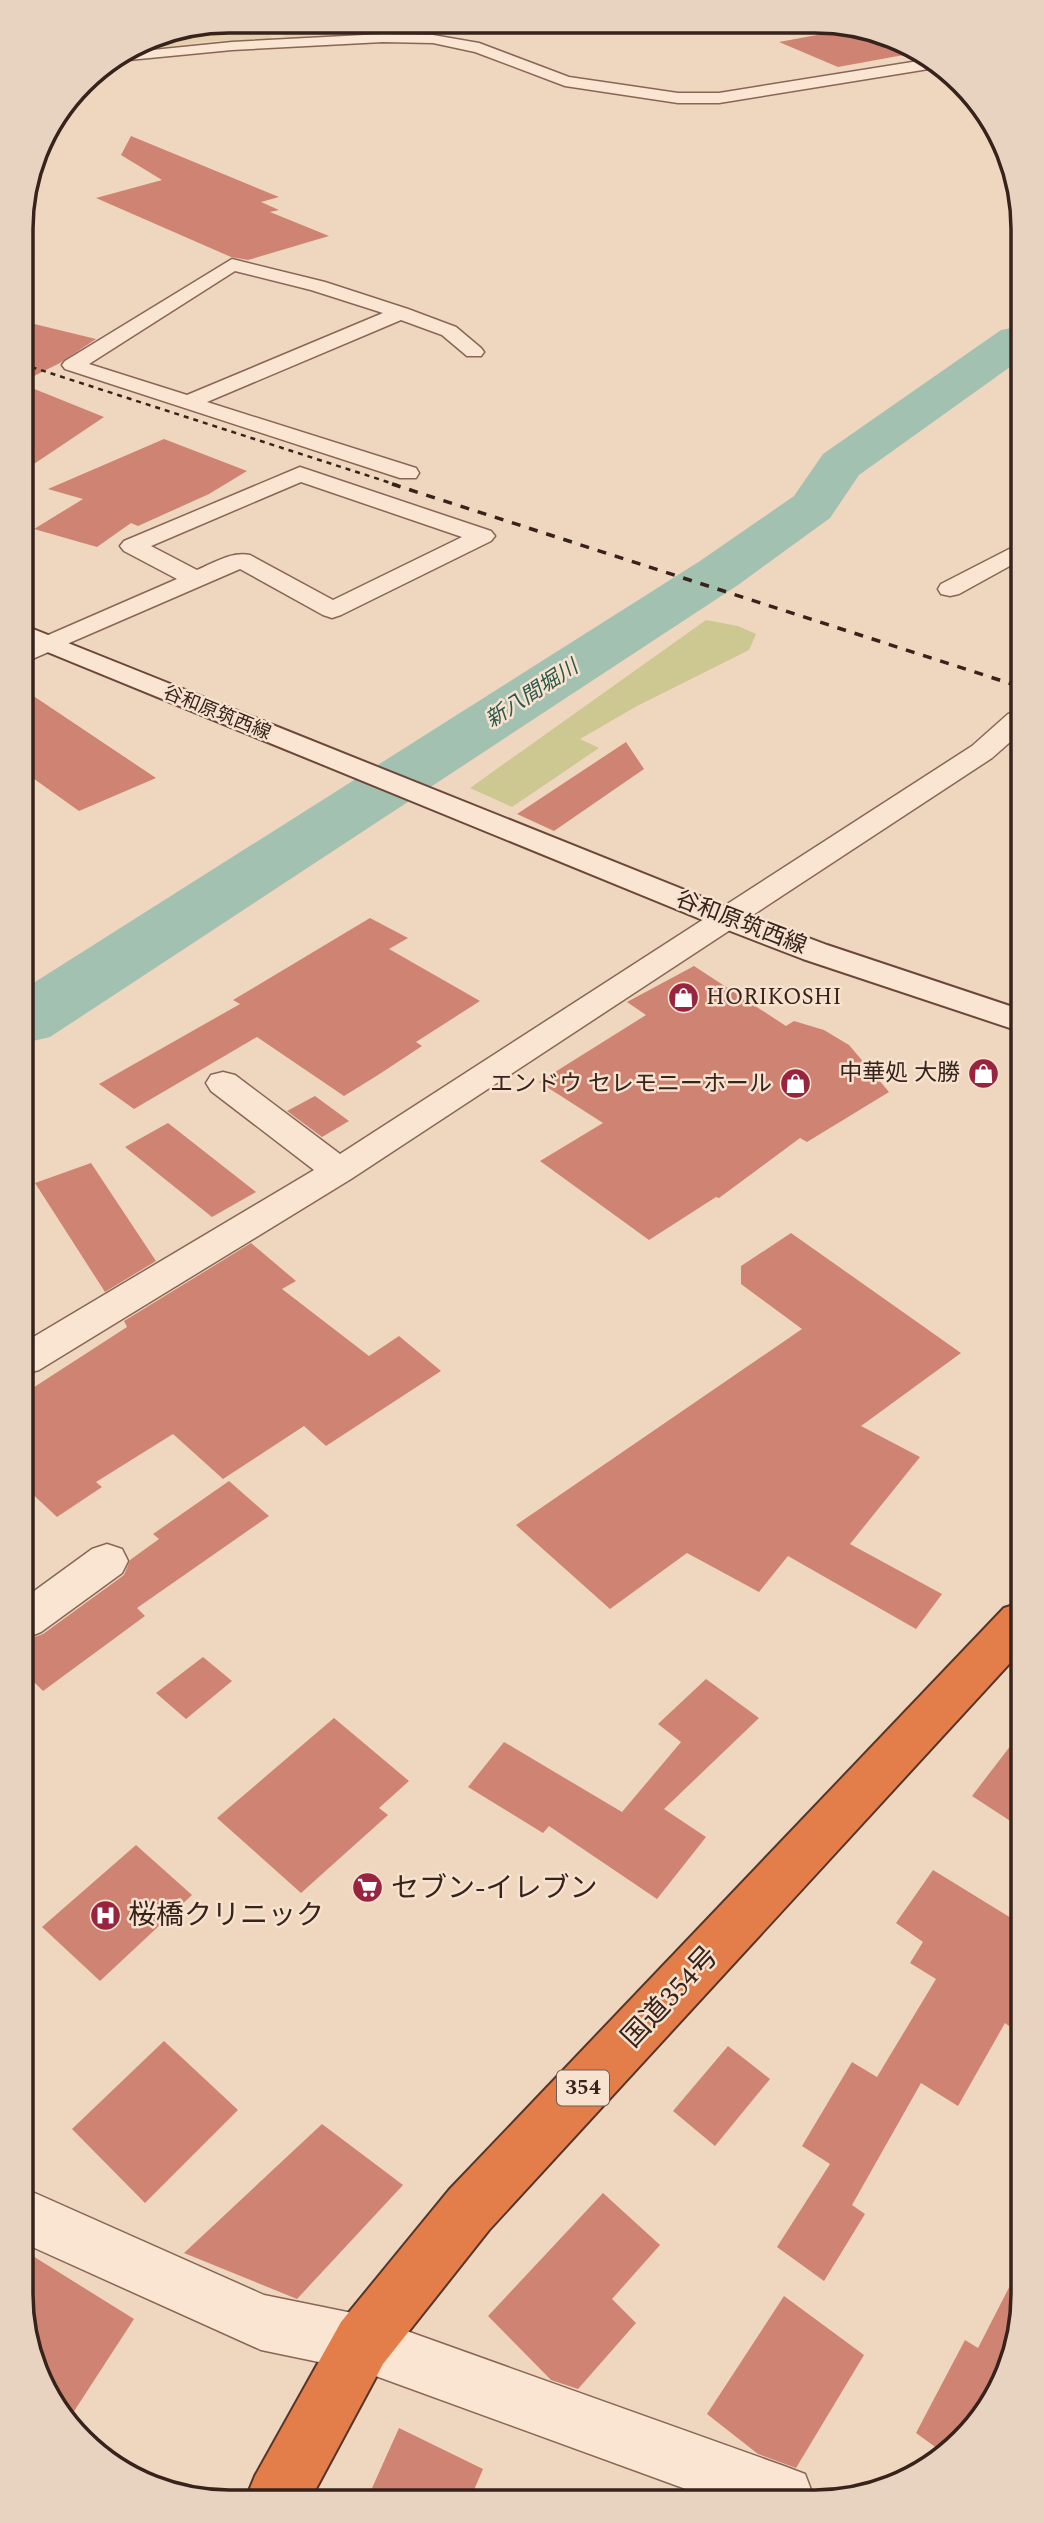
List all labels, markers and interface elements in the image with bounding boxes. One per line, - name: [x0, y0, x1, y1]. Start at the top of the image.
- water label: 新八間堀川: [479, 651, 586, 736]
- street label: 谷和原筑西線: [159, 678, 275, 748]
- street label: 谷和原筑西線: [670, 882, 812, 964]
- shop icon: HORIKOSHI: [666, 980, 700, 1014]
- place label: HORIKOSHI: [706, 980, 841, 1015]
- place label: 中華処 大勝: [839, 1056, 960, 1091]
- shop icon: 中華処 大勝: [966, 1056, 1000, 1090]
- place label: エンドウ セレモニーホール: [490, 1067, 772, 1102]
- shop icon: エンドウ セレモニーホール: [778, 1067, 812, 1101]
- place label: セブン-イレブン: [391, 1867, 598, 1910]
- supermarket icon: セブン-イレブン: [351, 1871, 385, 1905]
- place label: 桜橋クリニック: [128, 1894, 324, 1937]
- hospital icon: 桜橋クリニック: [88, 1898, 122, 1932]
- street label: 国道354号: [611, 1936, 729, 2058]
- road number: 354: [557, 2070, 609, 2106]

